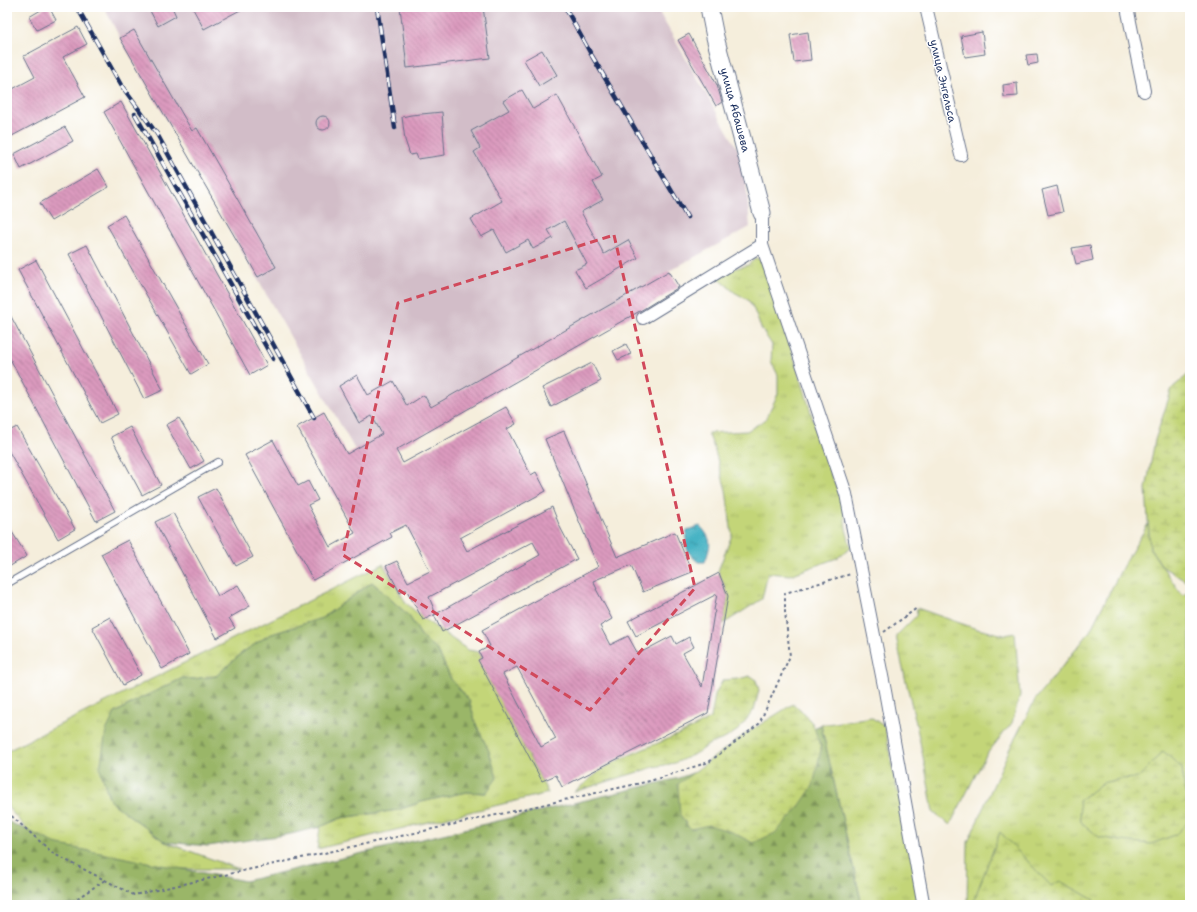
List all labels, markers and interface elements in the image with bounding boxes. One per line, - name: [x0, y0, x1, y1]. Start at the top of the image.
- street label: улица Энгельса: [926, 38, 960, 124]
- street label: улица Абашева: [717, 66, 754, 154]

